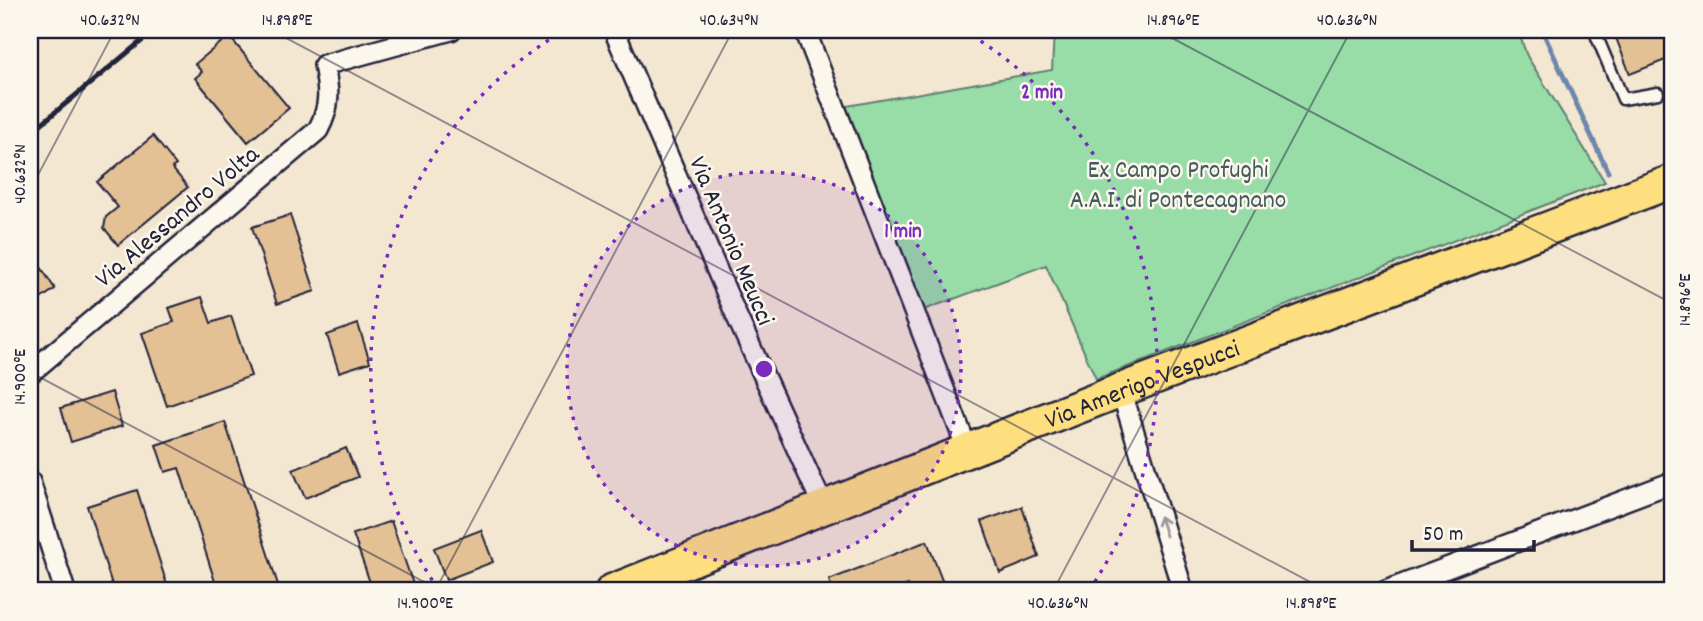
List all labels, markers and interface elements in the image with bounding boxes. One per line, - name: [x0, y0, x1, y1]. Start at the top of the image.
- text: 40.632°N: [80, 9, 140, 34]
- text: 14.898°E: [261, 9, 313, 34]
- text: 40.634°N: [699, 9, 759, 34]
- text: 14.896°E: [1147, 9, 1199, 34]
- text: 40.636°N: [1317, 9, 1377, 34]
- text: 2 min: [1021, 79, 1063, 109]
- street label: Via Alessandro Volta: [88, 137, 269, 298]
- text: 40.632°N: [9, 144, 34, 204]
- street label: Via Antonio Meucci: [677, 151, 782, 332]
- park label: Ex Campo Profughi A.A.I. di Pontecagnano: [1070, 153, 1286, 220]
- text: 1 min: [884, 218, 922, 248]
- text: 14.896°E: [1674, 274, 1699, 326]
- street label: Via Amerigo Vespucci: [1040, 332, 1246, 440]
- text: 14.900°E: [9, 349, 34, 405]
- centre of rings: [752, 357, 776, 381]
- scale bar: [1412, 509, 1535, 553]
- one-way arrow: [1155, 515, 1168, 537]
- text: 50 m: [1423, 521, 1463, 551]
- text: 14.900°E: [397, 592, 453, 617]
- text: 40.636°N: [1028, 592, 1088, 617]
- text: 14.898°E: [1285, 592, 1337, 617]

